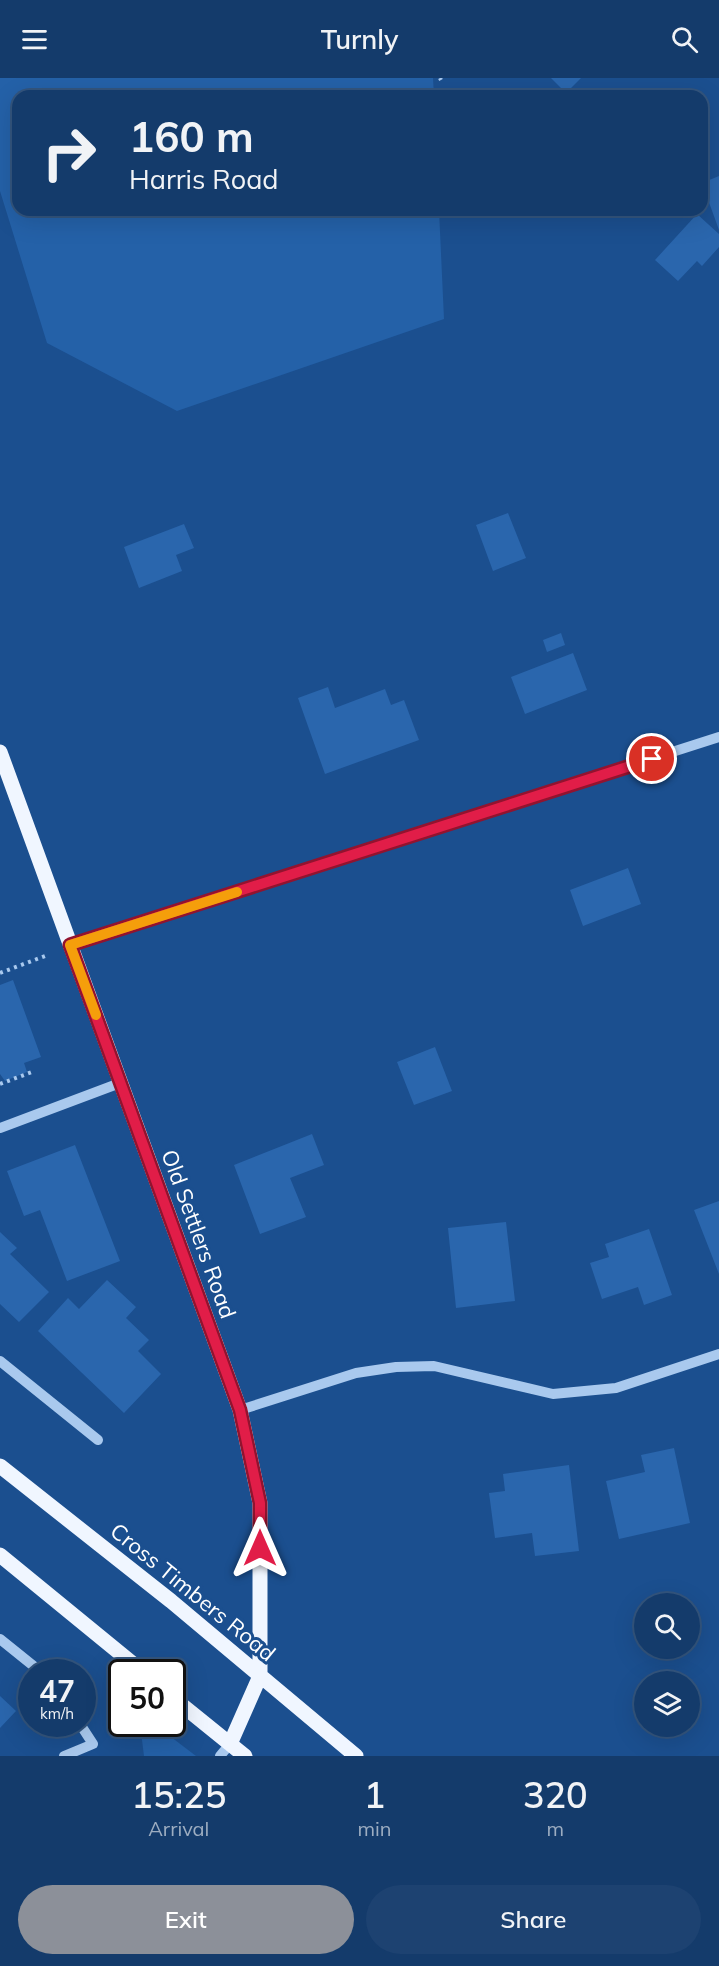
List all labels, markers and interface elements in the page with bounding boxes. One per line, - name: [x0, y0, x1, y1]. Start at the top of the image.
- text: Turnly: [321, 22, 398, 56]
- icon: menu: [18, 23, 51, 56]
- icon: search: [668, 23, 701, 56]
- text: 160 m: [129, 110, 254, 163]
- icon: right: [30, 114, 108, 192]
- text: Harris Road: [129, 162, 279, 196]
- pin: [626, 733, 677, 784]
- icon: arrive: [635, 742, 668, 775]
- street label: Old Settlers Road: [155, 1146, 243, 1322]
- position arrow: [228, 1516, 292, 1580]
- street label: Cross Timbers Road: [105, 1517, 281, 1667]
- map controls: [634, 1593, 700, 1737]
- button: search: [634, 1593, 700, 1659]
- speed limit sign: 50: [108, 1659, 186, 1737]
- button: layers: [634, 1671, 700, 1737]
- text: 47: [39, 1672, 75, 1710]
- text: km/h: [40, 1704, 74, 1723]
- text: 15:25: [131, 1772, 226, 1817]
- text: 1: [364, 1772, 385, 1817]
- text: 320: [523, 1772, 588, 1817]
- text: Arrival: [148, 1816, 209, 1841]
- text: min: [358, 1816, 392, 1841]
- text: m: [547, 1816, 564, 1841]
- button: Exit: [18, 1885, 354, 1954]
- button: Share: [366, 1885, 701, 1954]

